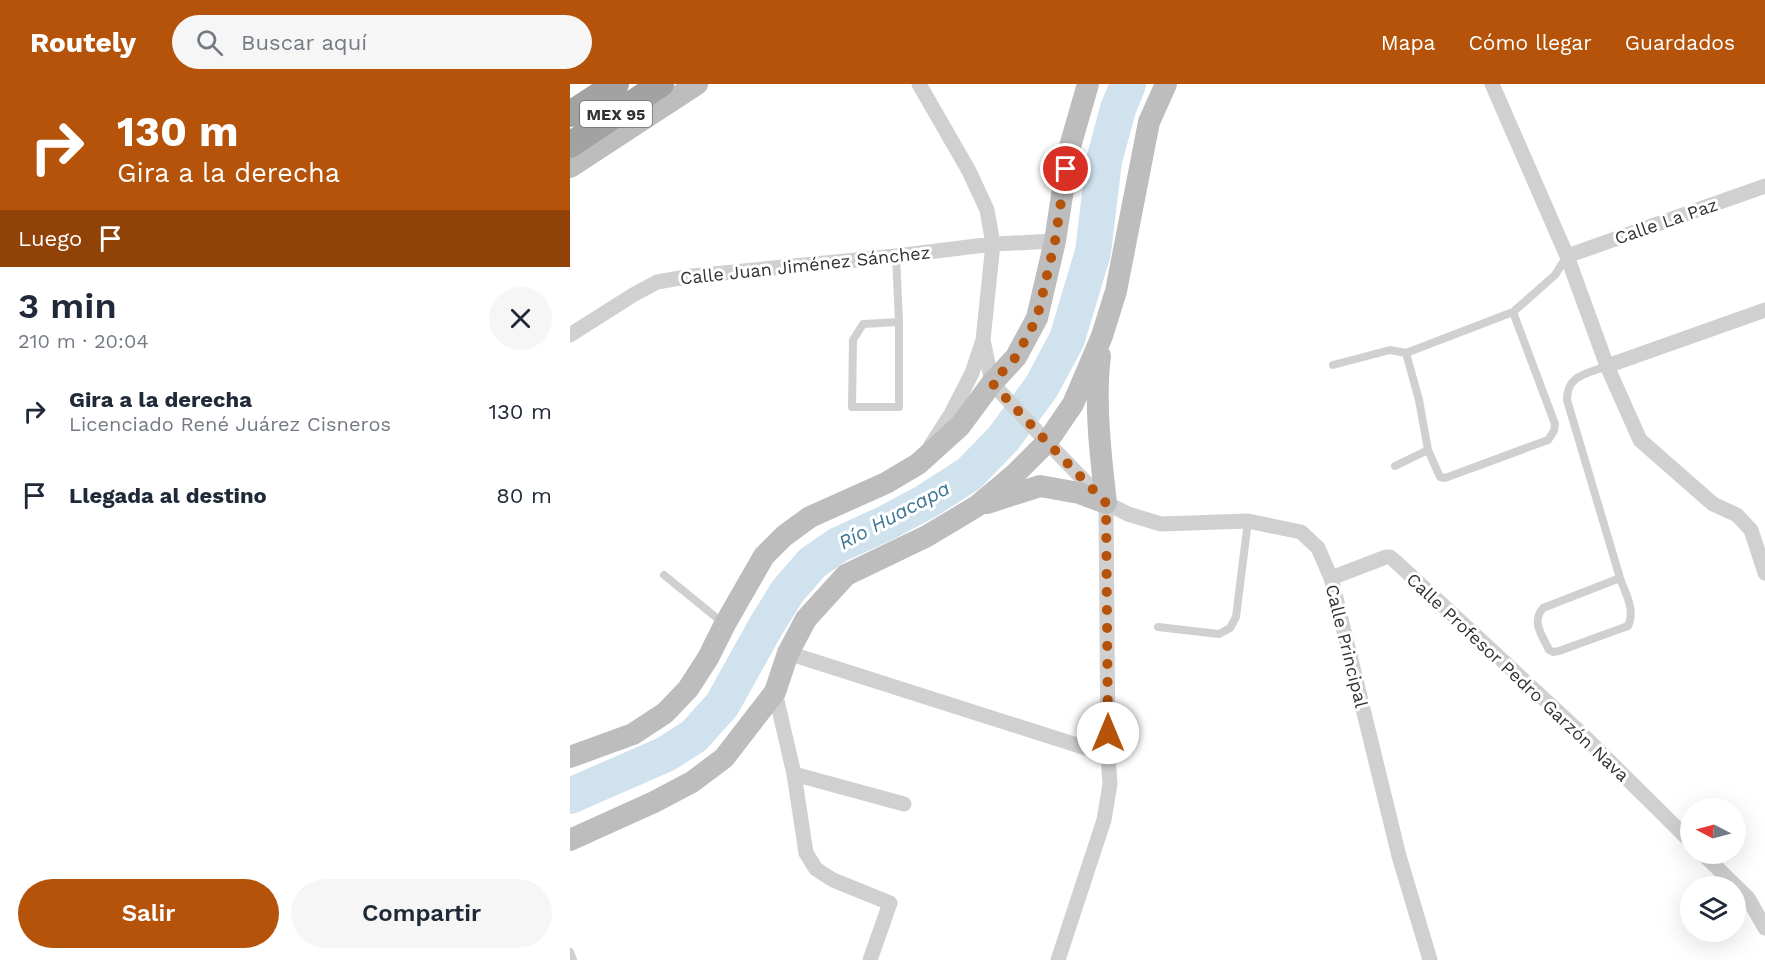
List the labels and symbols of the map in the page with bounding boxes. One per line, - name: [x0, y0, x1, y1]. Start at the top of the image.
- road number: MEX 95: [580, 101, 652, 127]
- pin: [1040, 143, 1091, 194]
- street label: Calle La Paz: [1612, 194, 1720, 248]
- street label: Calle Juan Jiménez Sánchez: [679, 241, 931, 289]
- water label: Río Huacapa: [834, 476, 954, 554]
- street label: Calle Profesor Pedro Garzón Nava: [1403, 568, 1633, 786]
- street label: Calle Principal: [1322, 582, 1373, 710]
- position arrow: [1076, 701, 1140, 765]
- north arrow: [1680, 798, 1746, 864]

